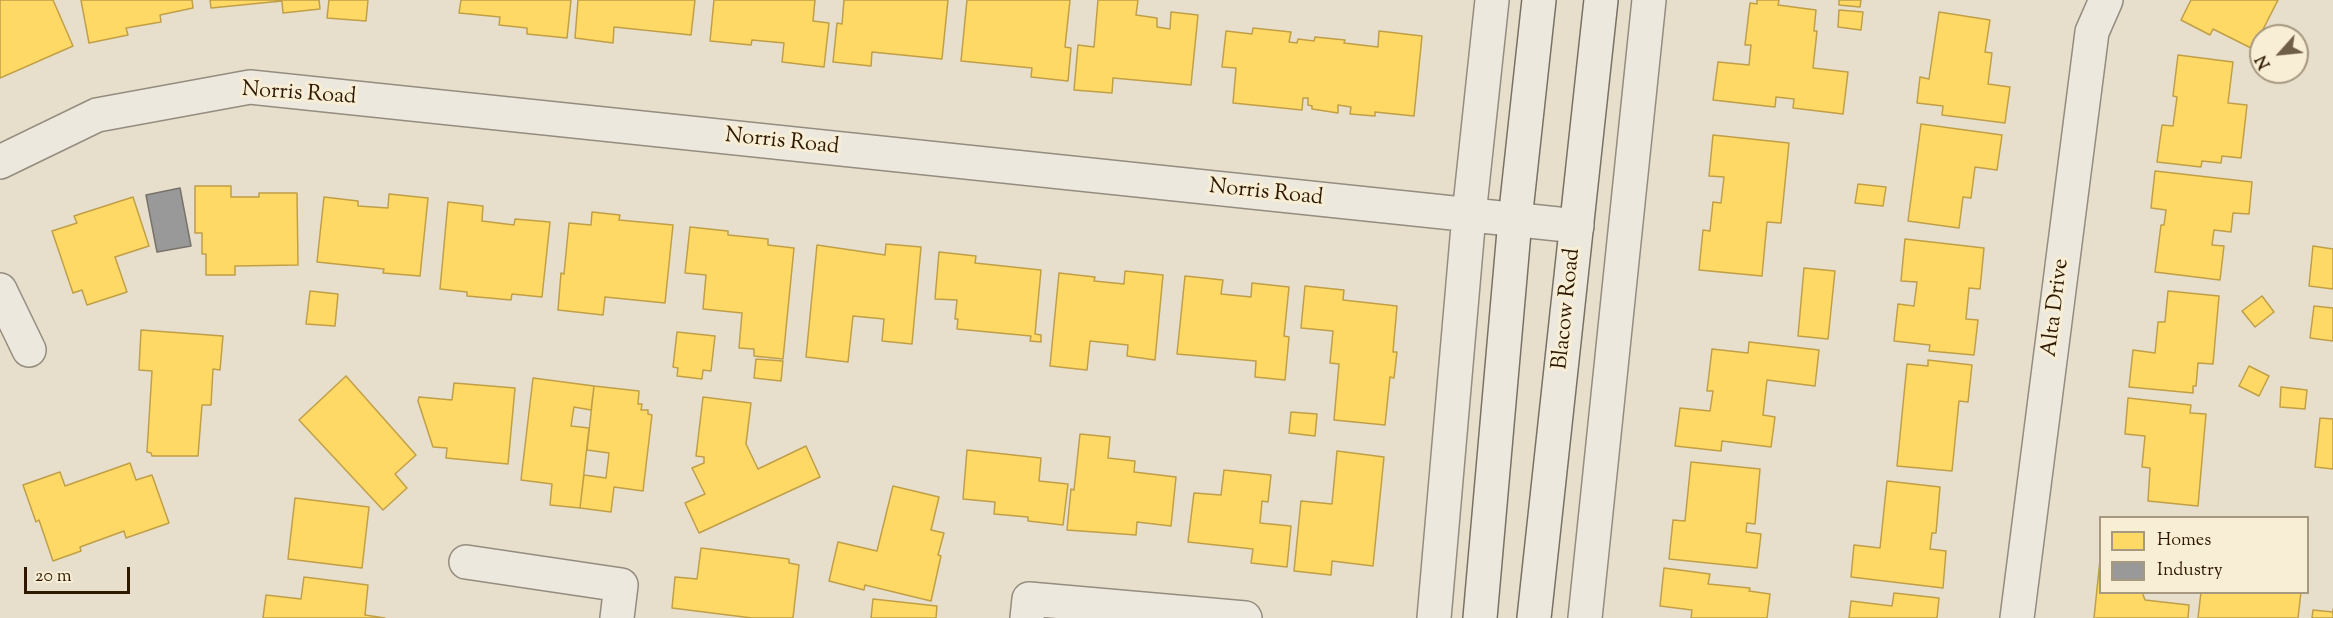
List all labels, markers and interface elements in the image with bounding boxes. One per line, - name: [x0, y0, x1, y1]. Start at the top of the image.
- north arrow: [2249, 24, 2309, 84]
- text: N: [2251, 51, 2277, 72]
- street label: Norris Road: [241, 78, 357, 112]
- street label: Norris Road: [724, 124, 840, 162]
- street label: Norris Road: [1208, 175, 1324, 213]
- street label: Blacow Road: [1549, 247, 1587, 371]
- street label: Alta Drive: [2038, 257, 2076, 359]
- legend: [2099, 516, 2309, 594]
- text: Homes: [2157, 528, 2211, 554]
- scale bar: [27, 555, 134, 593]
- text: Industry: [2157, 558, 2223, 584]
- text: 20 m: [35, 564, 72, 590]

